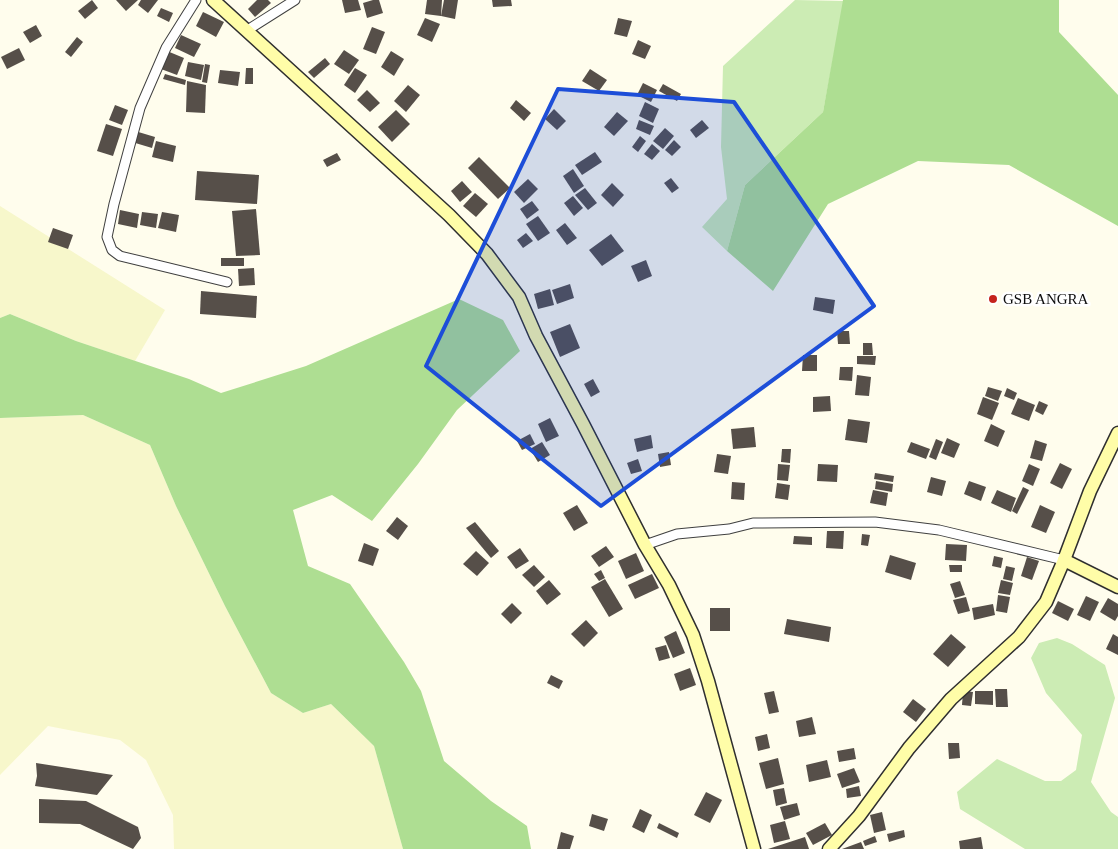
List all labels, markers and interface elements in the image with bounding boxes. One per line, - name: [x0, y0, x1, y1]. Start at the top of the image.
- place label: GSB ANGRA: [1003, 291, 1089, 307]
- marker: GSB ANGRA: [987, 293, 999, 305]

